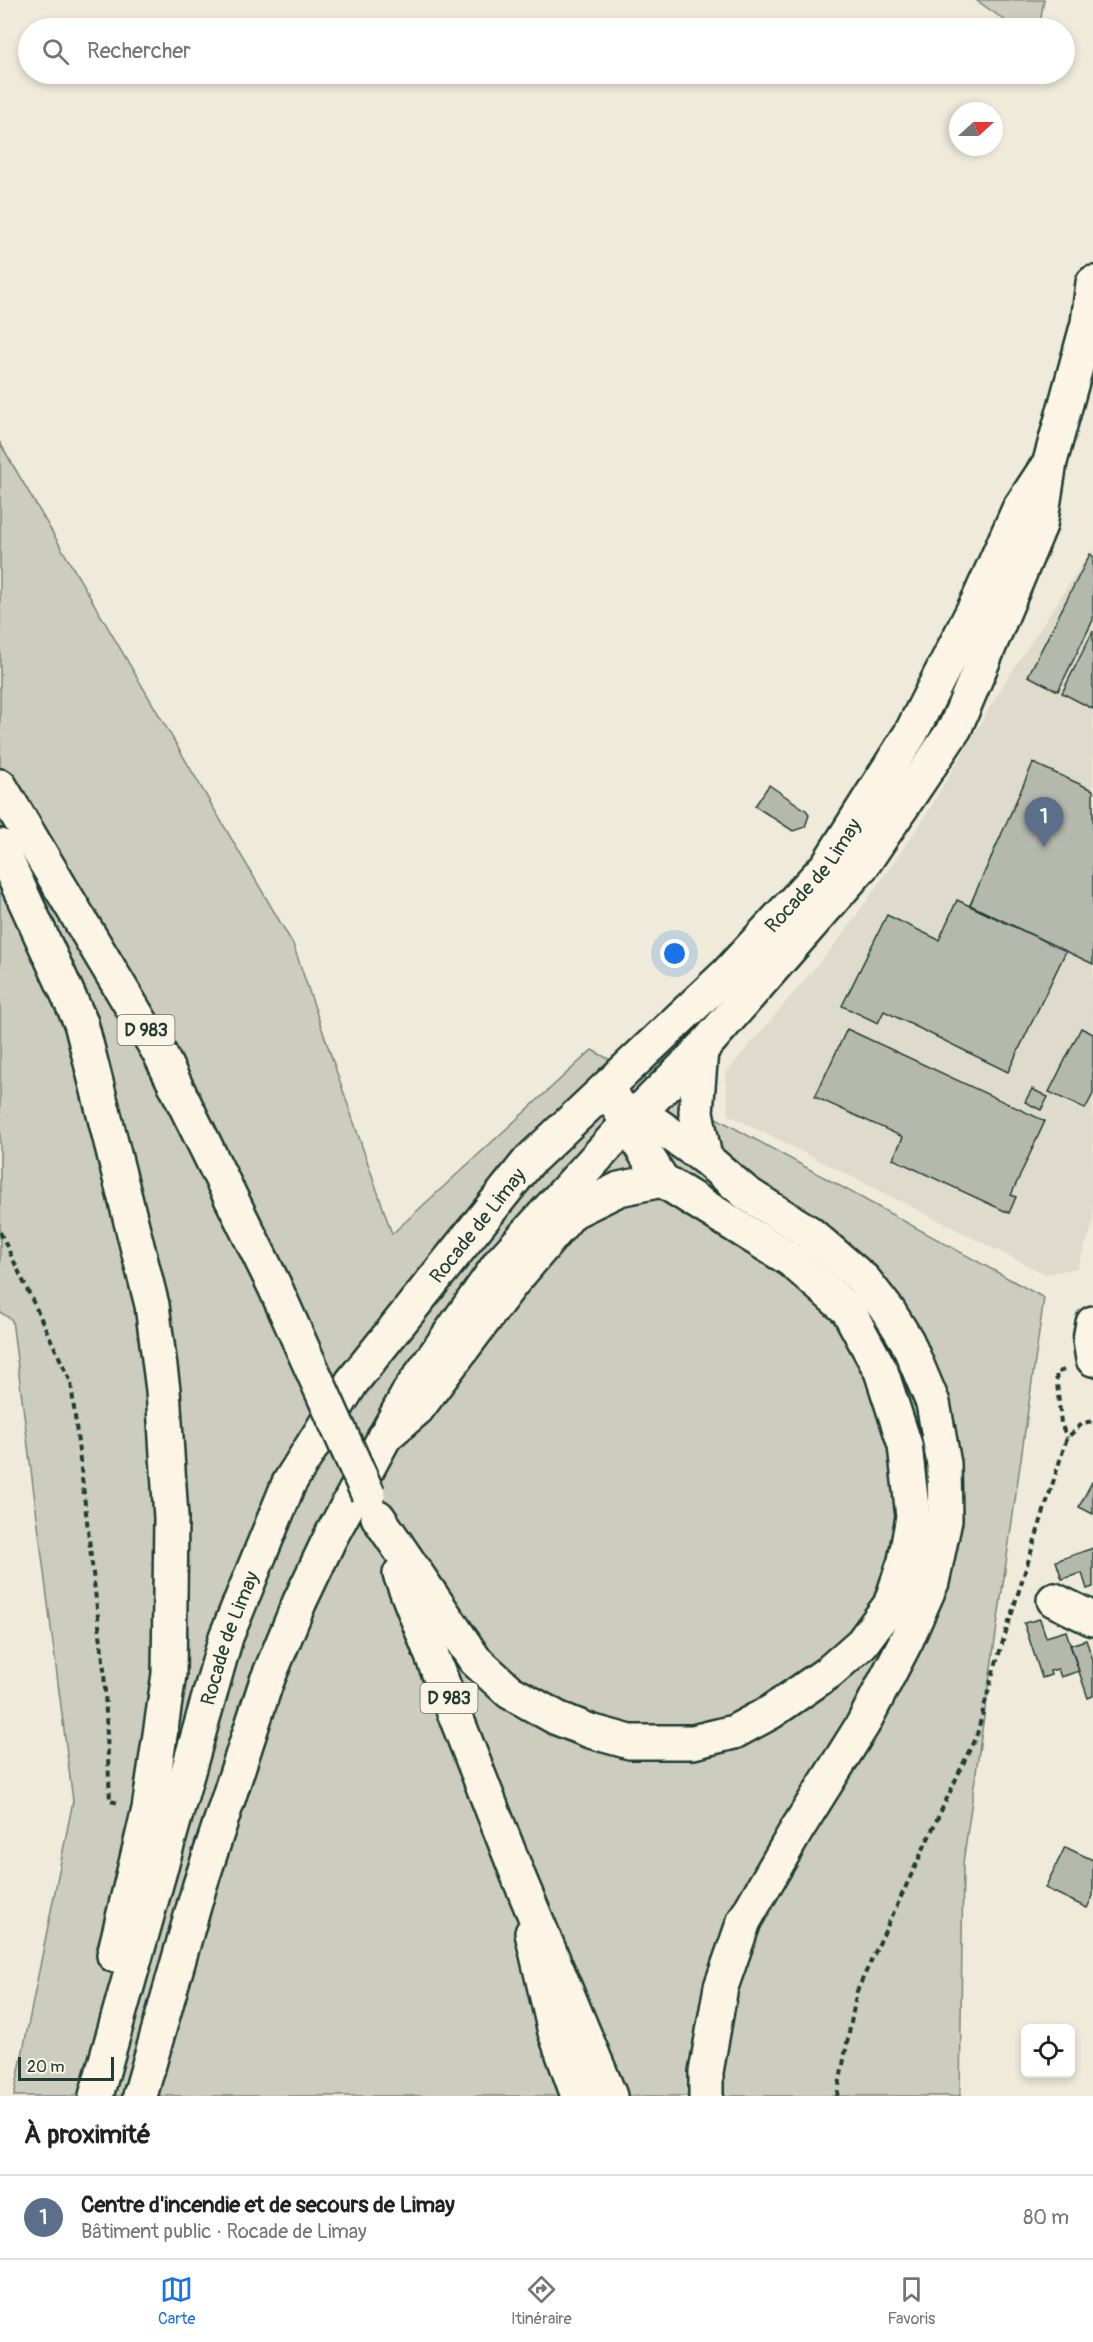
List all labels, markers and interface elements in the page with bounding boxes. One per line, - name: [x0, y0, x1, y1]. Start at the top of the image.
- search box: [18, 18, 1075, 84]
- icon: search: [39, 35, 72, 68]
- text: Rechercher: [87, 37, 191, 65]
- north arrow: [949, 102, 1003, 156]
- pin: 1: [1024, 798, 1064, 847]
- street label: Rocade de Limay: [759, 813, 867, 938]
- your location: [660, 939, 689, 968]
- road number: D 983: [118, 1015, 174, 1045]
- street label: Rocade de Limay: [424, 1163, 531, 1288]
- street label: Rocade de Limay: [195, 1567, 264, 1708]
- road number: D 983: [420, 1683, 478, 1713]
- map controls: [1021, 2024, 1075, 2078]
- button: locate: [1021, 2024, 1075, 2078]
- scale bar: [18, 2054, 114, 2082]
- text: 20 m: [27, 2057, 65, 2077]
- text: À proximité: [24, 2119, 151, 2151]
- text: Centre d'incendie et de secours de Limay: [81, 2191, 455, 2219]
- text: 1: [40, 2205, 47, 2230]
- text: 80 m: [1023, 2205, 1069, 2230]
- text: Bâtiment public · Rocade de Limay: [81, 2219, 367, 2244]
- tab: Carte: [158, 2273, 195, 2329]
- tab: Itinéraire: [511, 2273, 572, 2329]
- tab: Favoris: [887, 2273, 935, 2329]

